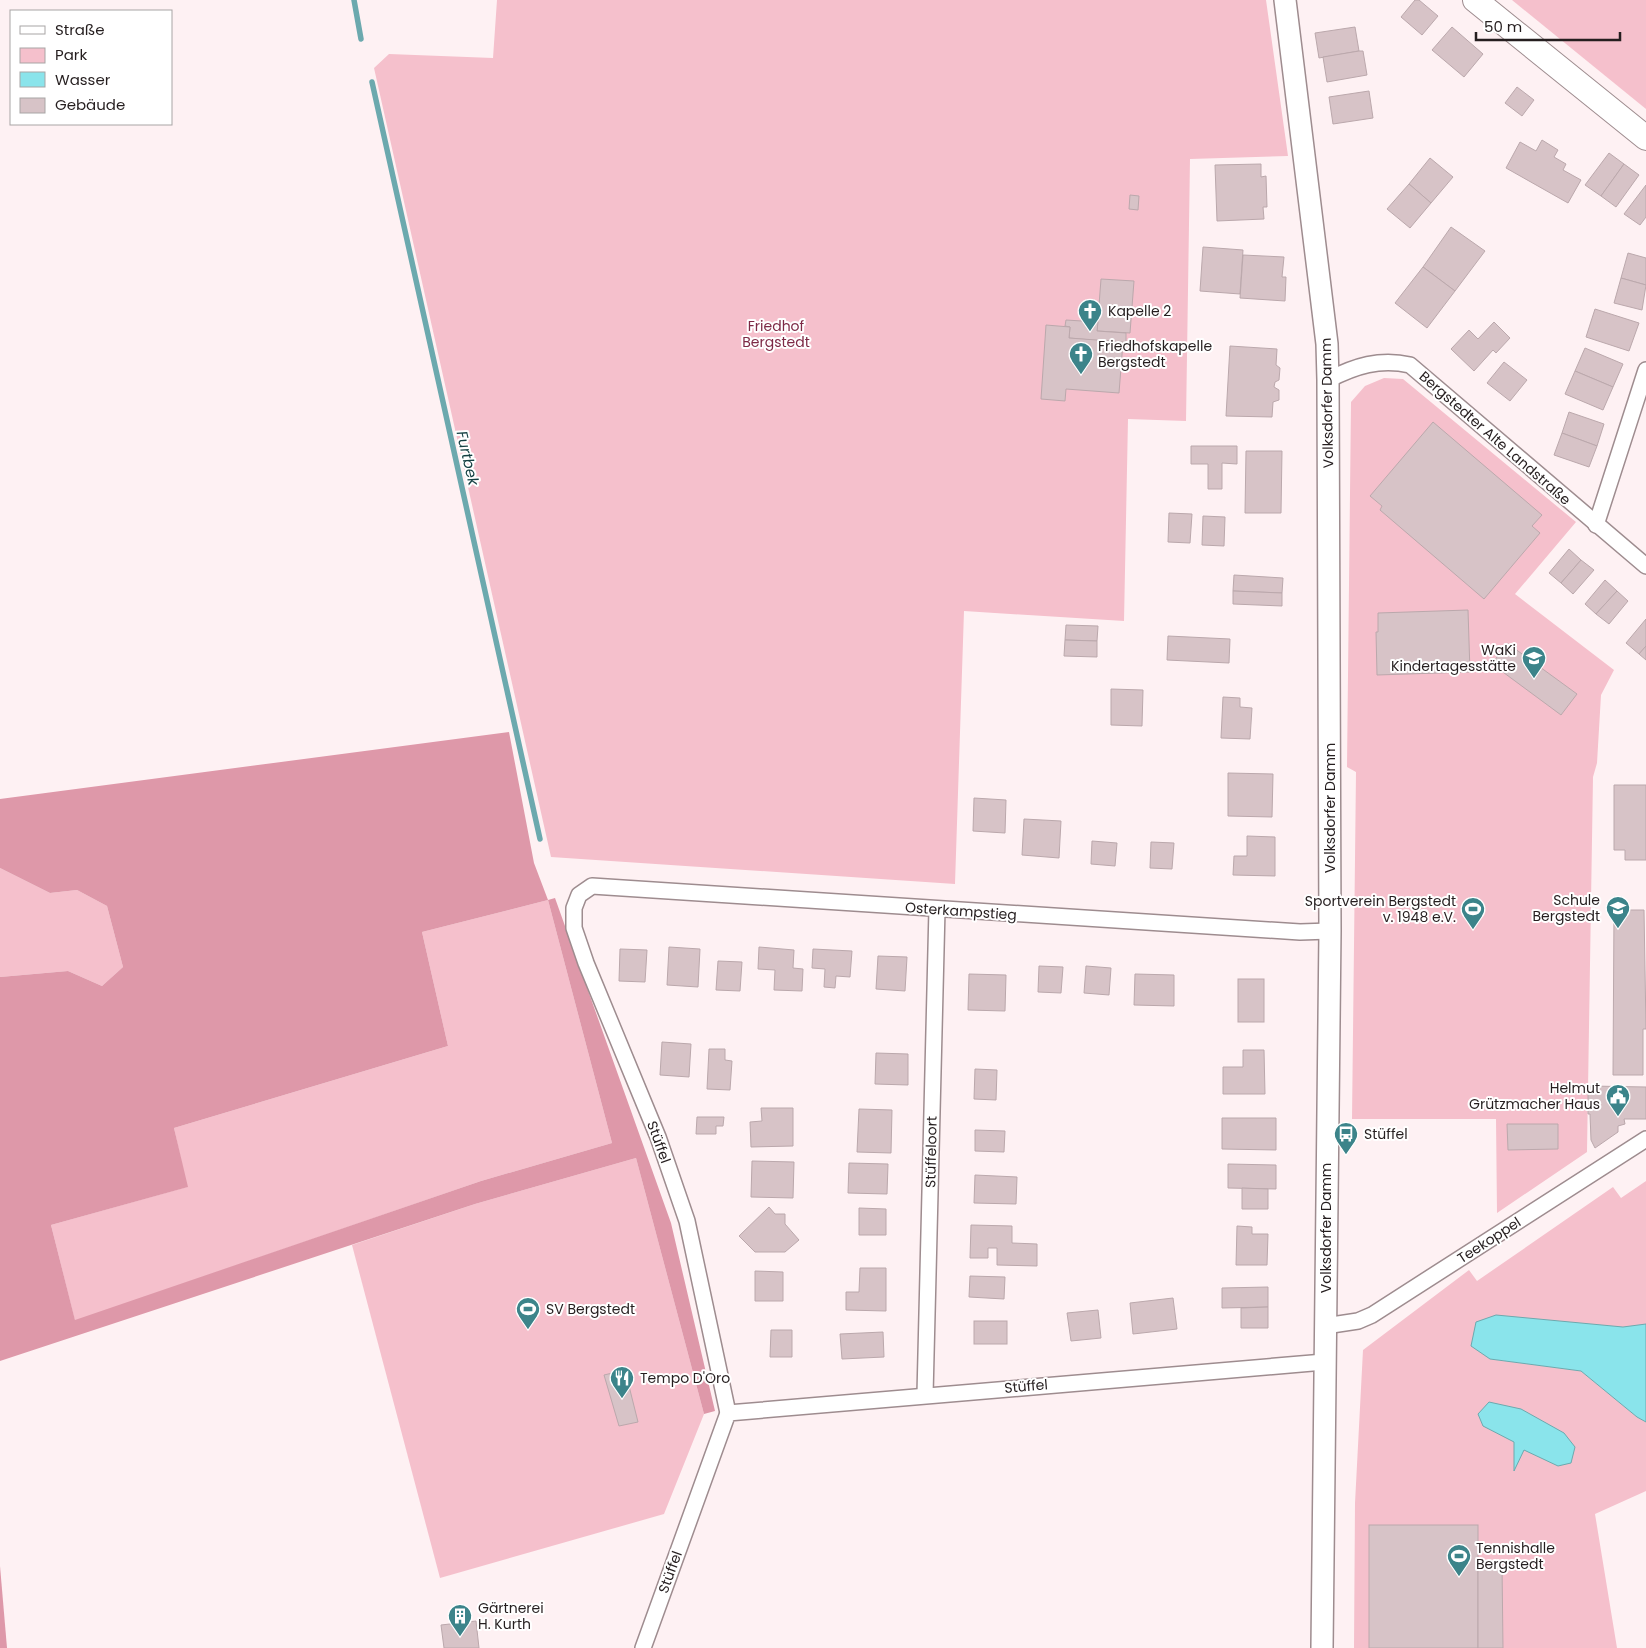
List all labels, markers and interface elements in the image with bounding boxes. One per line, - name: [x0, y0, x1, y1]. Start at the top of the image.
- legend: [10, 10, 172, 125]
- scale bar: [1476, 10, 1620, 42]
- text: 50 m: [1484, 16, 1522, 37]
- text: Straße: [55, 19, 105, 40]
- text: Park: [55, 44, 87, 65]
- text: Wasser: [55, 69, 111, 90]
- text: Gebäude: [55, 94, 125, 115]
- church icon: Kapelle 2: [1077, 298, 1103, 332]
- place label: Kapelle 2: [1108, 301, 1171, 321]
- park label: Friedhof Bergstedt: [742, 316, 810, 352]
- place label: Friedhofskapelle Bergstedt: [1098, 336, 1212, 372]
- street label: Volksdorfer Damm: [1316, 338, 1338, 468]
- church icon: Friedhofskapelle Bergstedt: [1068, 341, 1094, 375]
- street label: Bergstedter Alte Landstraße: [1415, 367, 1575, 510]
- water label: Furtbek: [452, 429, 485, 489]
- place label: WaKi Kindertagesstätte: [1391, 640, 1516, 676]
- school or university icon: WaKi Kindertagesstätte: [1521, 645, 1547, 679]
- street label: Volksdorfer Damm: [1320, 743, 1340, 873]
- place label: Schule Bergstedt: [1532, 890, 1600, 926]
- place label: Sportverein Bergstedt v. 1948 e.V.: [1305, 891, 1456, 927]
- school or university icon: Schule Bergstedt: [1605, 895, 1631, 929]
- sports icon: Sportverein Bergstedt v. 1948 e.V.: [1460, 896, 1486, 930]
- street label: Osterkampstieg: [905, 897, 1017, 925]
- place label: Helmut Grützmacher Haus: [1469, 1078, 1600, 1114]
- public building icon: Helmut Grützmacher Haus: [1605, 1083, 1631, 1117]
- street label: Stüffeloort: [920, 1116, 942, 1188]
- street label: Stüffel: [642, 1118, 676, 1166]
- bus stop icon: Stüffel: [1333, 1121, 1359, 1155]
- place label: Stüffel: [1364, 1124, 1408, 1144]
- street label: Volksdorfer Damm: [1316, 1163, 1336, 1293]
- street label: Teekoppel: [1453, 1212, 1525, 1268]
- sports icon: SV Bergstedt: [515, 1296, 541, 1330]
- place label: SV Bergstedt: [546, 1299, 635, 1319]
- restaurant icon: Tempo D'Oro: [609, 1365, 635, 1399]
- place label: Tempo D'Oro: [640, 1368, 730, 1388]
- street label: Stüffel: [1003, 1374, 1049, 1398]
- place label: Tennishalle Bergstedt: [1476, 1538, 1555, 1574]
- sports icon: Tennishalle Bergstedt: [1446, 1543, 1472, 1577]
- street label: Stüffel: [653, 1548, 687, 1596]
- place label: Gärtnerei H. Kurth: [478, 1598, 544, 1634]
- building icon: Gärtnerei H. Kurth: [447, 1603, 473, 1637]

